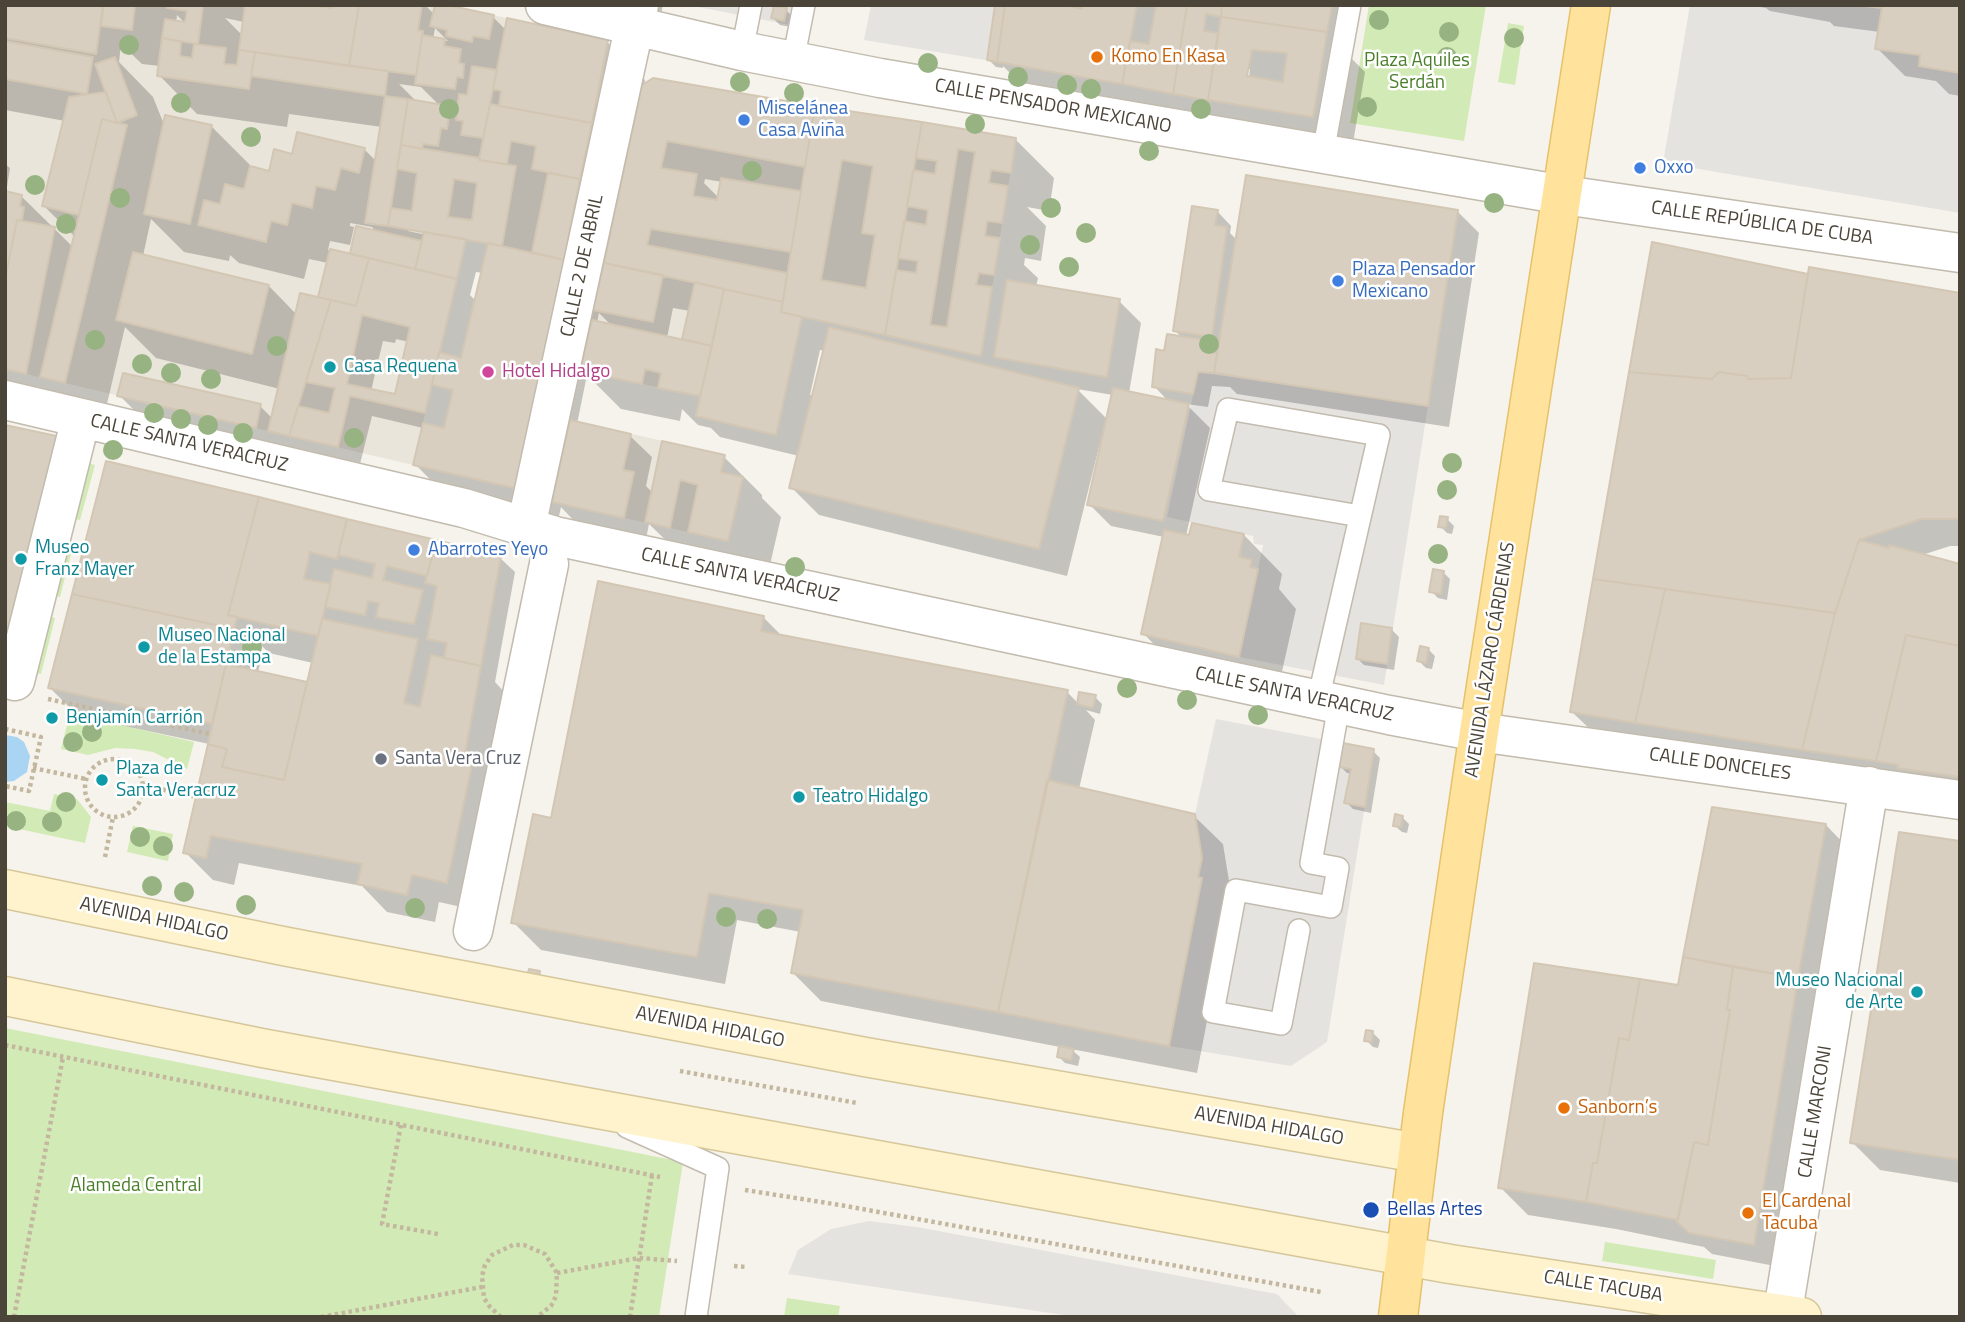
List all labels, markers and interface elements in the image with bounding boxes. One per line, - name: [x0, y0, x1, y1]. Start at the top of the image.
- place label: Komo En Kasa: [1111, 46, 1225, 68]
- marker: Komo En Kasa: [1089, 49, 1105, 65]
- park label: Plaza Aquiles Serdán: [1364, 50, 1470, 94]
- street label: CALLE PENSADOR MEXICANO: [933, 75, 1173, 139]
- place label: Miscelánea Casa Aviña: [758, 98, 848, 142]
- marker: Miscelánea Casa Aviña: [736, 112, 752, 128]
- place label: Oxxo: [1654, 157, 1694, 179]
- marker: Oxxo: [1632, 160, 1648, 176]
- street label: CALLE 2 DE ABRIL: [557, 193, 609, 339]
- street label: CALLE REPÚBLICA DE CUBA: [1650, 197, 1874, 251]
- place label: Plaza Pensador Mexicano: [1352, 259, 1476, 303]
- marker: Plaza Pensador Mexicano: [1330, 273, 1346, 289]
- place label: Casa Requena: [344, 356, 457, 378]
- marker: Casa Requena: [322, 359, 338, 375]
- place label: Hotel Hidalgo: [502, 361, 610, 383]
- marker: Hotel Hidalgo: [480, 364, 496, 380]
- street label: CALLE SANTA VERACRUZ: [88, 410, 290, 478]
- place label: Museo Franz Mayer: [35, 537, 134, 581]
- place label: Abarrotes Yeyo: [428, 539, 548, 561]
- street label: AVENIDA LÁZARO CÁRDENAS: [1461, 541, 1521, 779]
- marker: Abarrotes Yeyo: [406, 542, 422, 558]
- street label: CALLE SANTA VERACRUZ: [639, 544, 841, 608]
- marker: Museo Franz Mayer: [13, 551, 29, 567]
- place label: Museo Nacional de la Estampa: [158, 625, 286, 669]
- marker: Museo Nacional de la Estampa: [136, 639, 152, 655]
- street label: CALLE SANTA VERACRUZ: [1193, 663, 1395, 727]
- place label: Benjamín Carrión: [66, 707, 203, 729]
- marker: Benjamín Carrión: [44, 710, 60, 726]
- street label: CALLE DONCELES: [1648, 744, 1792, 786]
- place label: Santa Vera Cruz: [395, 748, 521, 770]
- marker: Santa Vera Cruz: [373, 751, 389, 767]
- place label: Plaza de Santa Veracruz: [116, 758, 236, 802]
- marker: Plaza de Santa Veracruz: [94, 772, 110, 788]
- place label: Teatro Hidalgo: [813, 786, 928, 808]
- marker: Teatro Hidalgo: [791, 789, 807, 805]
- street label: AVENIDA HIDALGO: [78, 893, 230, 947]
- place label: Museo Nacional de Arte: [1775, 970, 1903, 1014]
- marker: Museo Nacional de Arte: [1909, 984, 1925, 1000]
- street label: AVENIDA HIDALGO: [634, 1002, 786, 1054]
- street label: CALLE MARCONI: [1794, 1044, 1838, 1180]
- place label: Sanborn’s: [1578, 1097, 1657, 1119]
- marker: Sanborn’s: [1556, 1100, 1572, 1116]
- street label: AVENIDA HIDALGO: [1193, 1103, 1345, 1151]
- park label: Alameda Central: [70, 1175, 202, 1197]
- place label: El Cardenal Tacuba: [1762, 1191, 1851, 1235]
- place label: Bellas Artes: [1387, 1199, 1483, 1221]
- marker: Bellas Artes: [1361, 1200, 1381, 1220]
- marker: El Cardenal Tacuba: [1740, 1205, 1756, 1221]
- street label: CALLE TACUBA: [1542, 1266, 1664, 1308]

